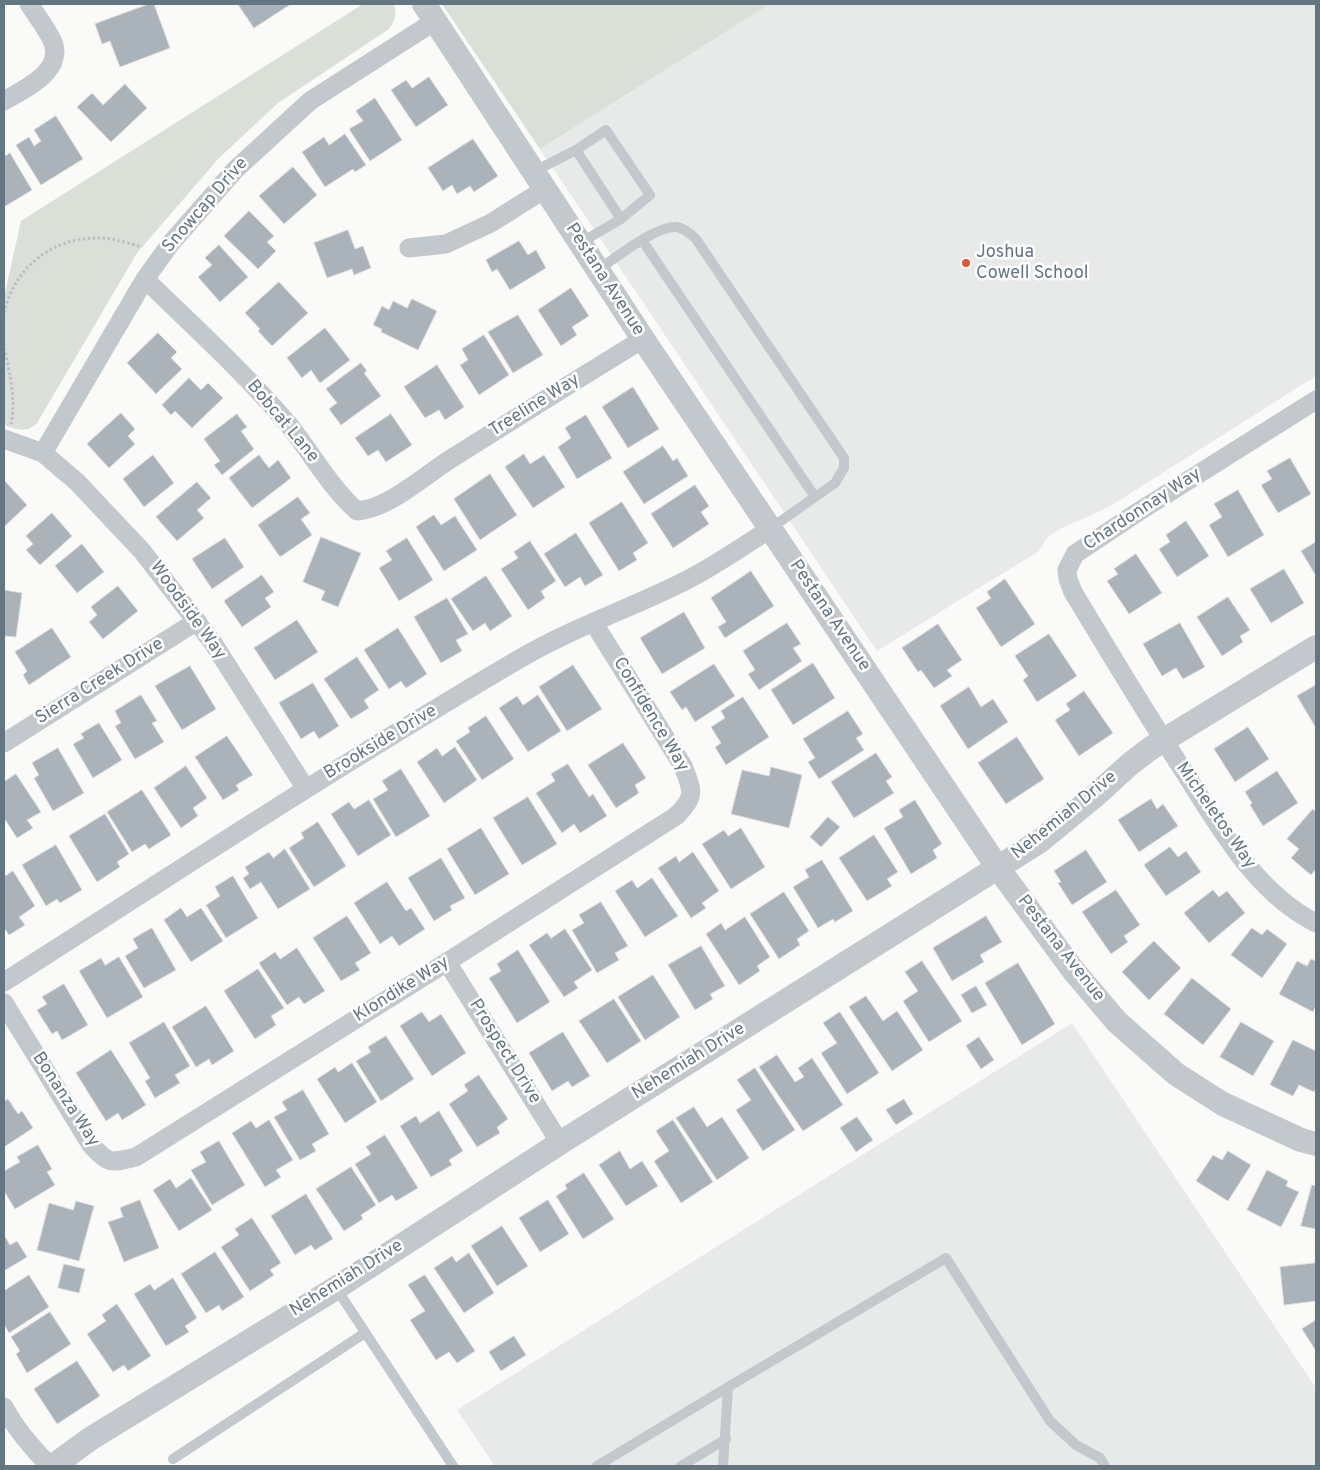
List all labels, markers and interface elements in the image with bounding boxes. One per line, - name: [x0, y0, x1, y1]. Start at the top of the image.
- street label: Snowcap Drive: [159, 154, 253, 258]
- street label: Pestana Avenue: [560, 220, 648, 340]
- place label: Joshua Cowell School: [976, 242, 1089, 284]
- marker: Joshua Cowell School: [960, 257, 972, 269]
- street label: Treeline Way: [486, 370, 584, 442]
- street label: Bobcat Lane: [241, 376, 323, 468]
- street label: Chardonnay Way: [1080, 464, 1206, 556]
- street label: Pestana Avenue: [784, 556, 874, 676]
- street label: Woodside Way: [144, 558, 230, 664]
- street label: Sierra Creek Drive: [32, 634, 168, 730]
- street label: Confidence Way: [607, 654, 693, 776]
- street label: Brookside Drive: [321, 701, 441, 785]
- street label: Micheletos Way: [1170, 759, 1260, 873]
- street label: Nehemiah Drive: [1008, 767, 1122, 865]
- street label: Pestana Avenue: [1012, 891, 1108, 1007]
- street label: Klondike Way: [350, 952, 454, 1028]
- street label: Prospect Drive: [463, 996, 545, 1108]
- street label: Nehemiah Drive: [629, 1019, 749, 1105]
- street label: Bonanza Way: [26, 1049, 104, 1151]
- street label: Nehemiah Drive: [287, 1236, 407, 1322]

